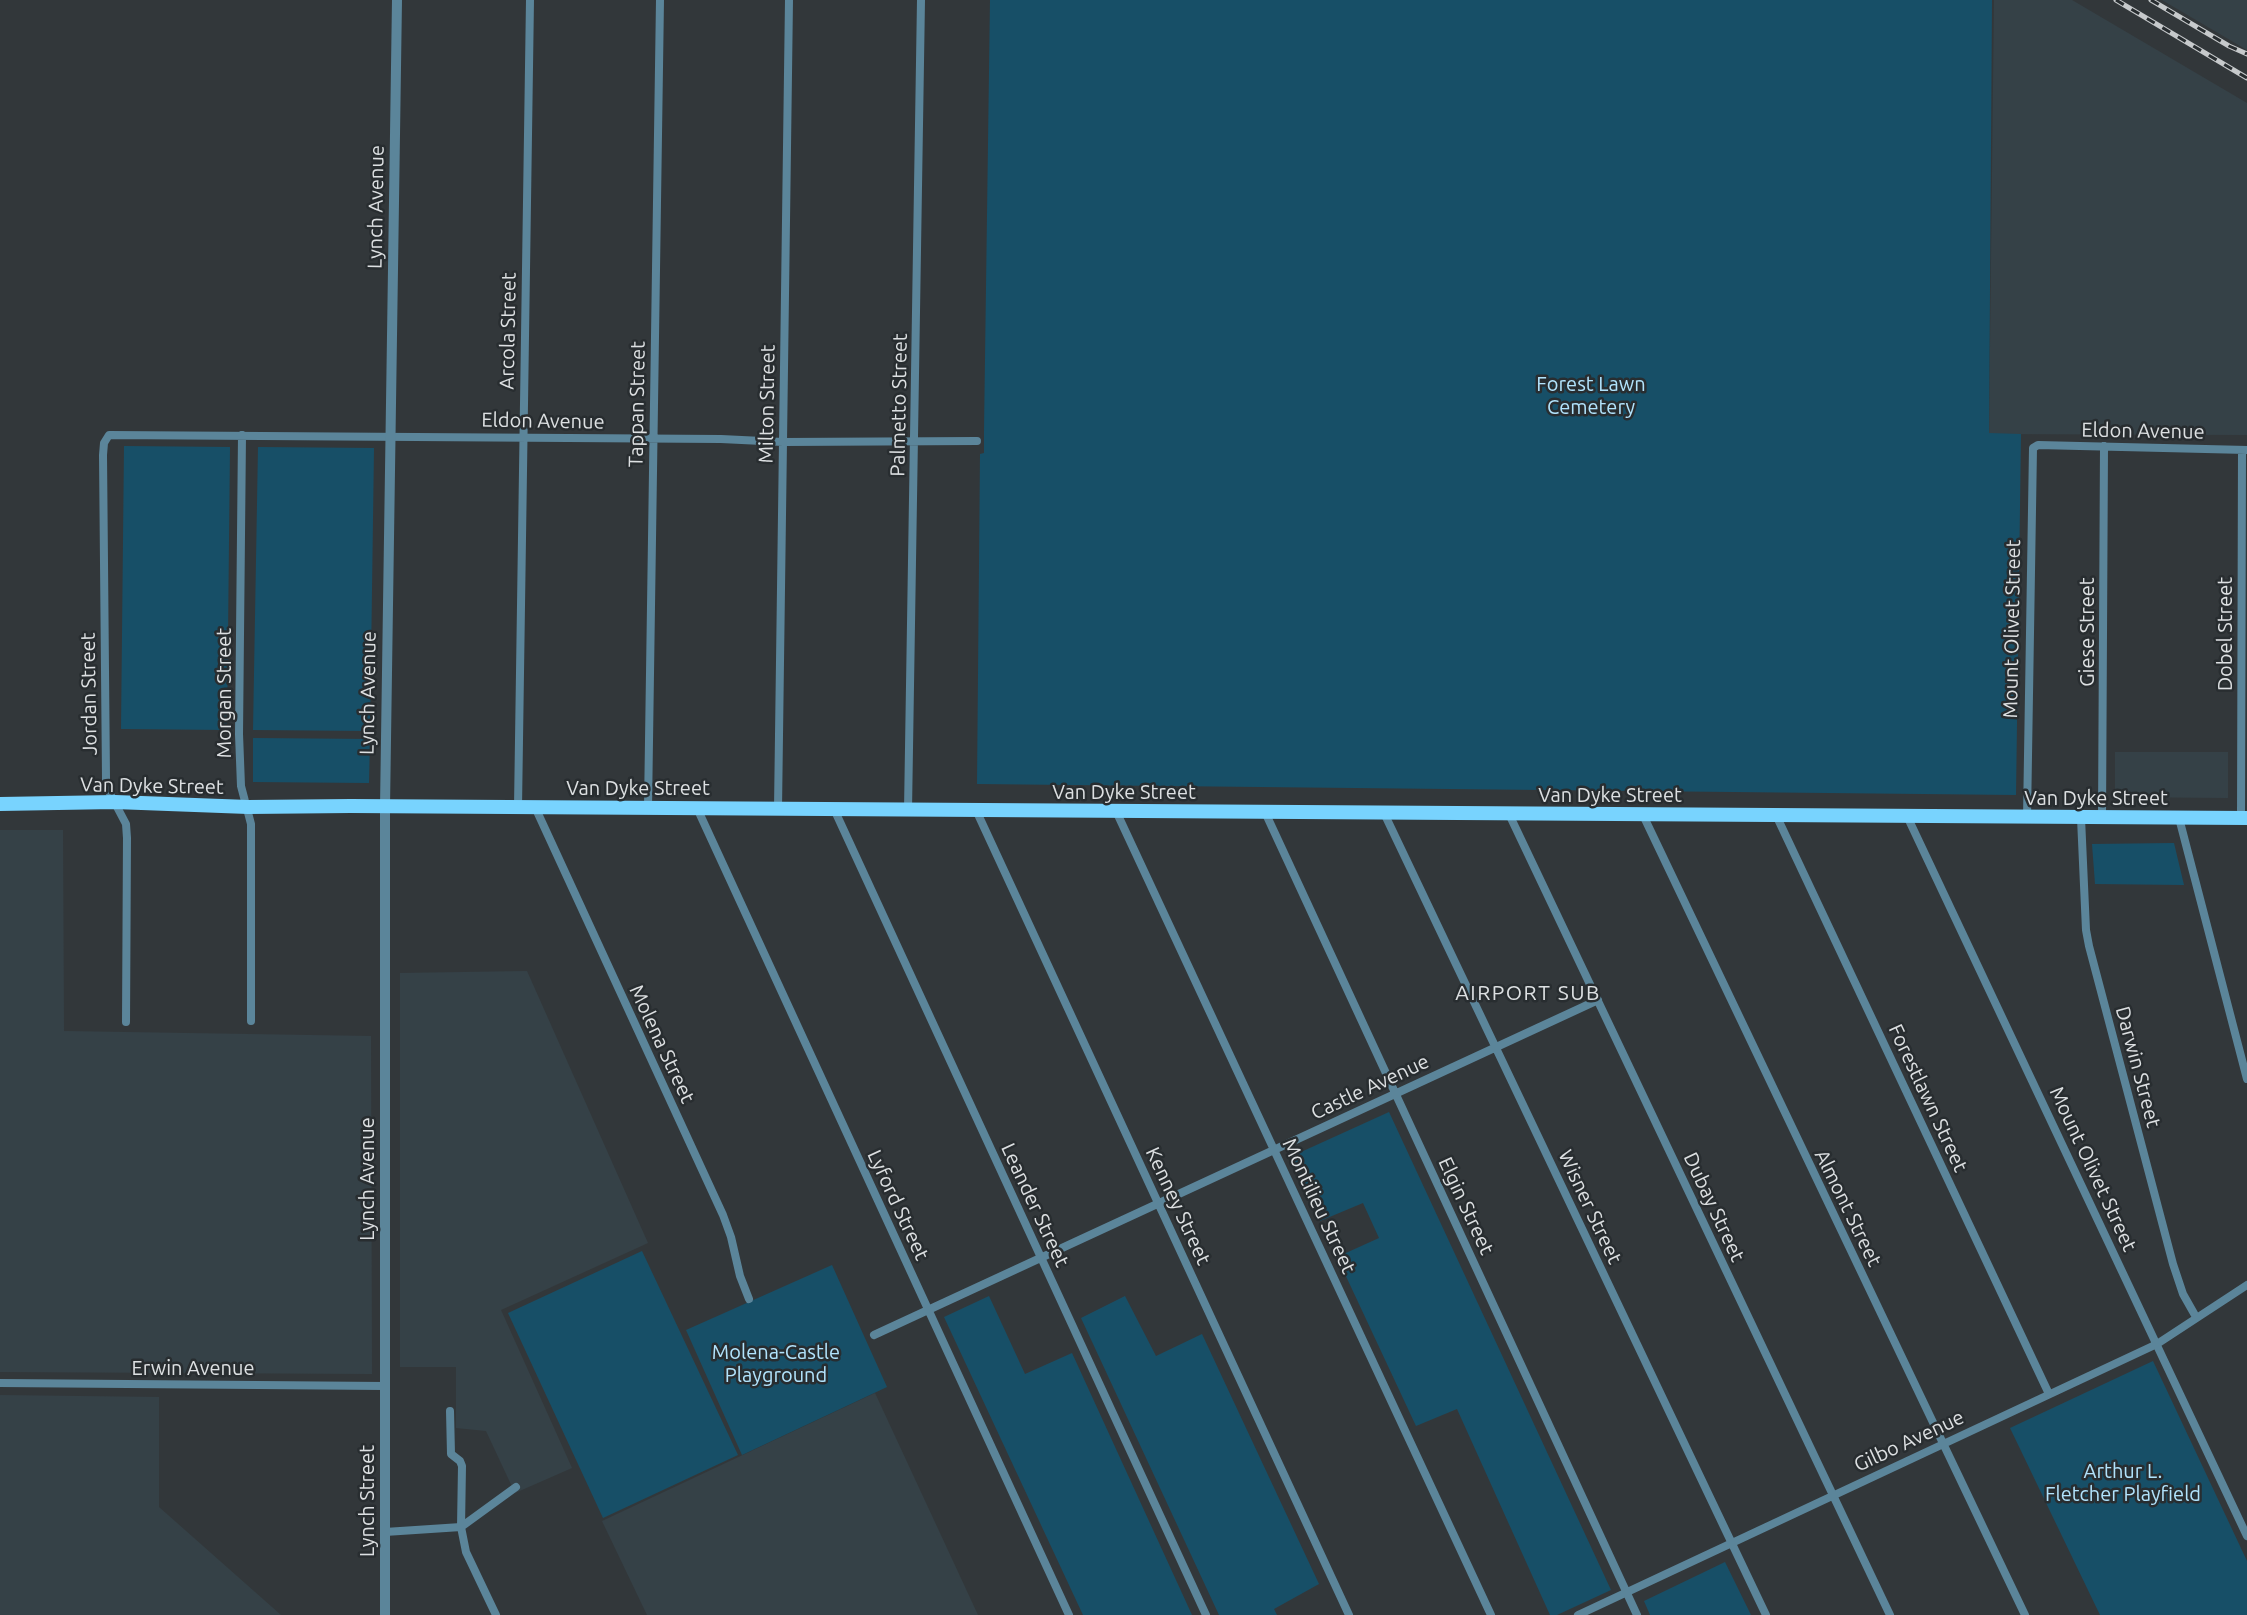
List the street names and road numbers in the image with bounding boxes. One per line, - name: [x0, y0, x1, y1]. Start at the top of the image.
- street label: Lynch Avenue: [363, 145, 389, 269]
- street label: Arcola Street: [495, 272, 521, 390]
- street label: Palmetto Street: [886, 333, 912, 477]
- street label: Tappan Street: [624, 341, 650, 467]
- street label: Milton Street: [754, 344, 780, 464]
- street label: Eldon Avenue: [481, 408, 605, 434]
- street label: Eldon Avenue: [2081, 418, 2205, 444]
- street label: Mount Olivet Street: [1998, 539, 2026, 719]
- street label: Giese Street: [2075, 577, 2099, 687]
- street label: Dobel Street: [2213, 577, 2237, 691]
- street label: Morgan Street: [212, 628, 236, 758]
- street label: Lynch Avenue: [355, 631, 381, 755]
- street label: Jordan Street: [76, 632, 102, 756]
- street label: Van Dyke Street: [80, 773, 224, 799]
- street label: Van Dyke Street: [566, 776, 710, 800]
- street label: Van Dyke Street: [1052, 780, 1196, 804]
- street label: Van Dyke Street: [1538, 783, 1682, 807]
- street label: Van Dyke Street: [2024, 786, 2168, 810]
- street label: Molena Street: [624, 981, 700, 1107]
- street label: Darwin Street: [2110, 1004, 2166, 1130]
- street label: Forestlawn Street: [1883, 1020, 1973, 1176]
- street label: Castle Avenue: [1307, 1049, 1433, 1125]
- street label: Mount Olivet Street: [2044, 1083, 2142, 1255]
- street label: Lynch Avenue: [355, 1117, 379, 1241]
- street label: Montilieu Street: [1277, 1135, 1361, 1277]
- street label: Leander Street: [996, 1139, 1074, 1271]
- street label: Kenney Street: [1140, 1143, 1216, 1269]
- street label: Lyford Street: [862, 1146, 934, 1264]
- street label: Wisner Street: [1553, 1146, 1627, 1268]
- street label: Almont Street: [1809, 1146, 1887, 1270]
- street label: Dubay Street: [1678, 1149, 1750, 1265]
- street label: Elgin Street: [1433, 1154, 1499, 1258]
- street label: Erwin Avenue: [132, 1356, 254, 1380]
- street label: Gilbo Avenue: [1850, 1405, 1968, 1477]
- street label: Lynch Street: [355, 1445, 379, 1557]

